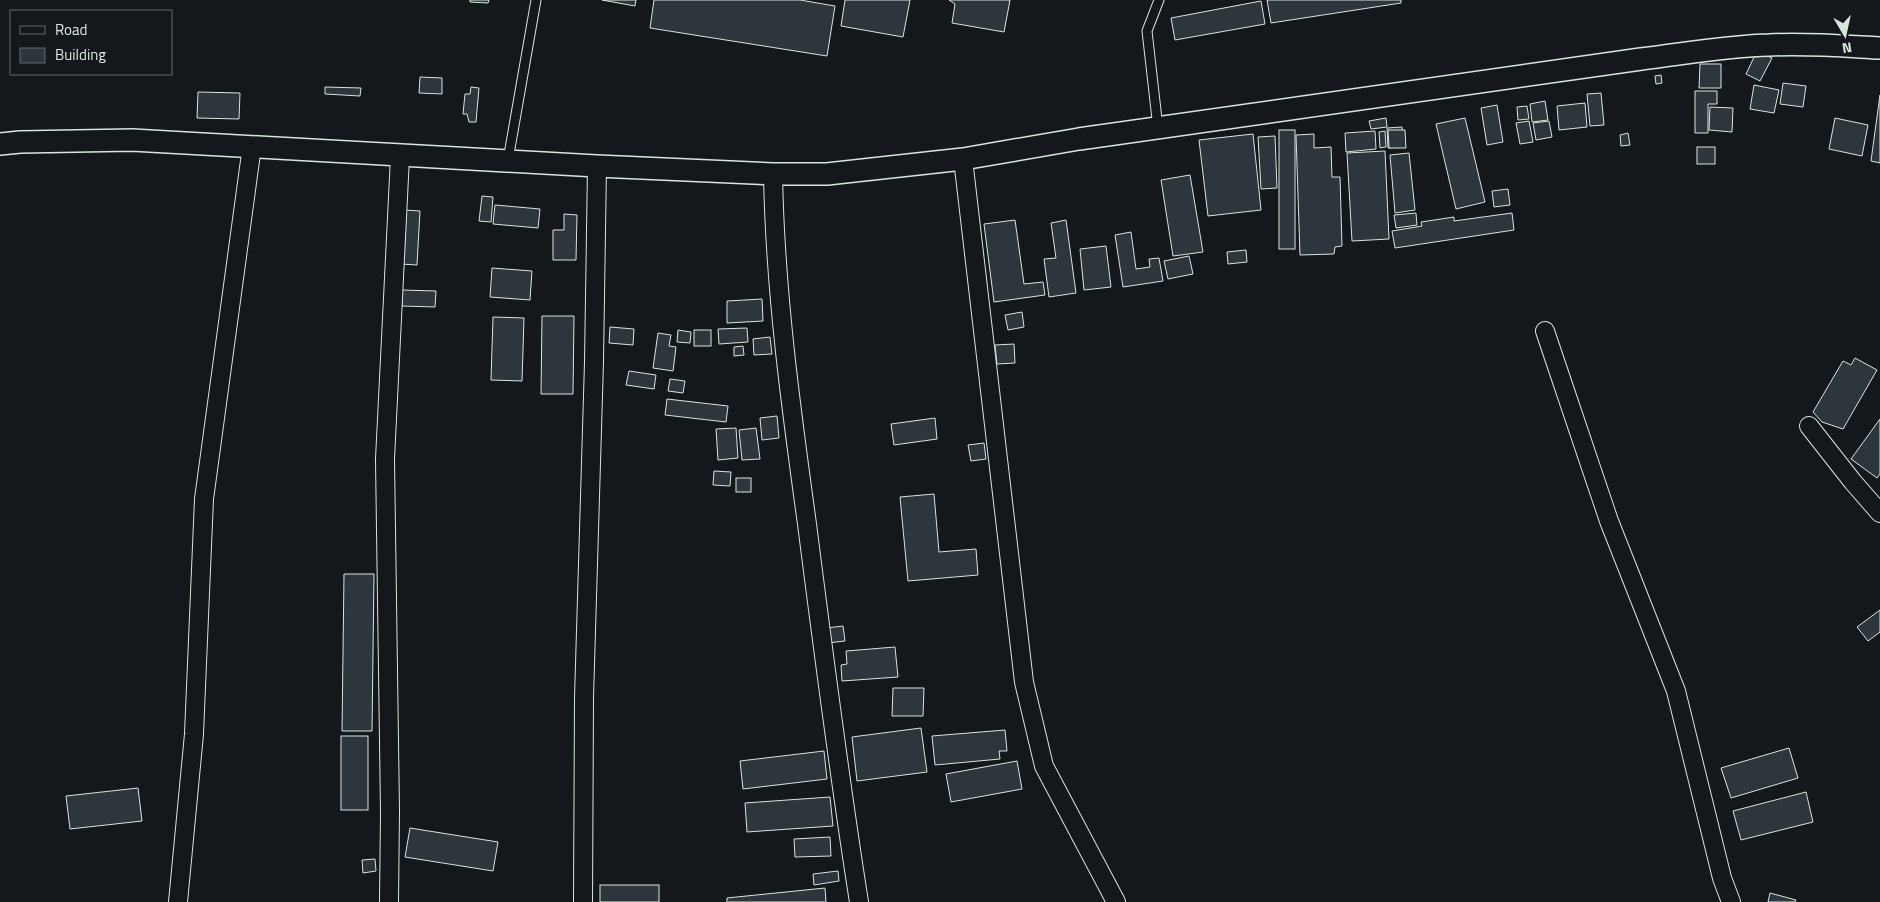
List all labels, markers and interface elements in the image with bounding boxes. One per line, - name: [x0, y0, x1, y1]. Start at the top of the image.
- legend: [10, 10, 172, 75]
- north arrow: [1820, 10, 1870, 60]
- text: Road: [55, 18, 87, 41]
- text: N: [1841, 37, 1854, 59]
- text: Building: [55, 43, 106, 66]

